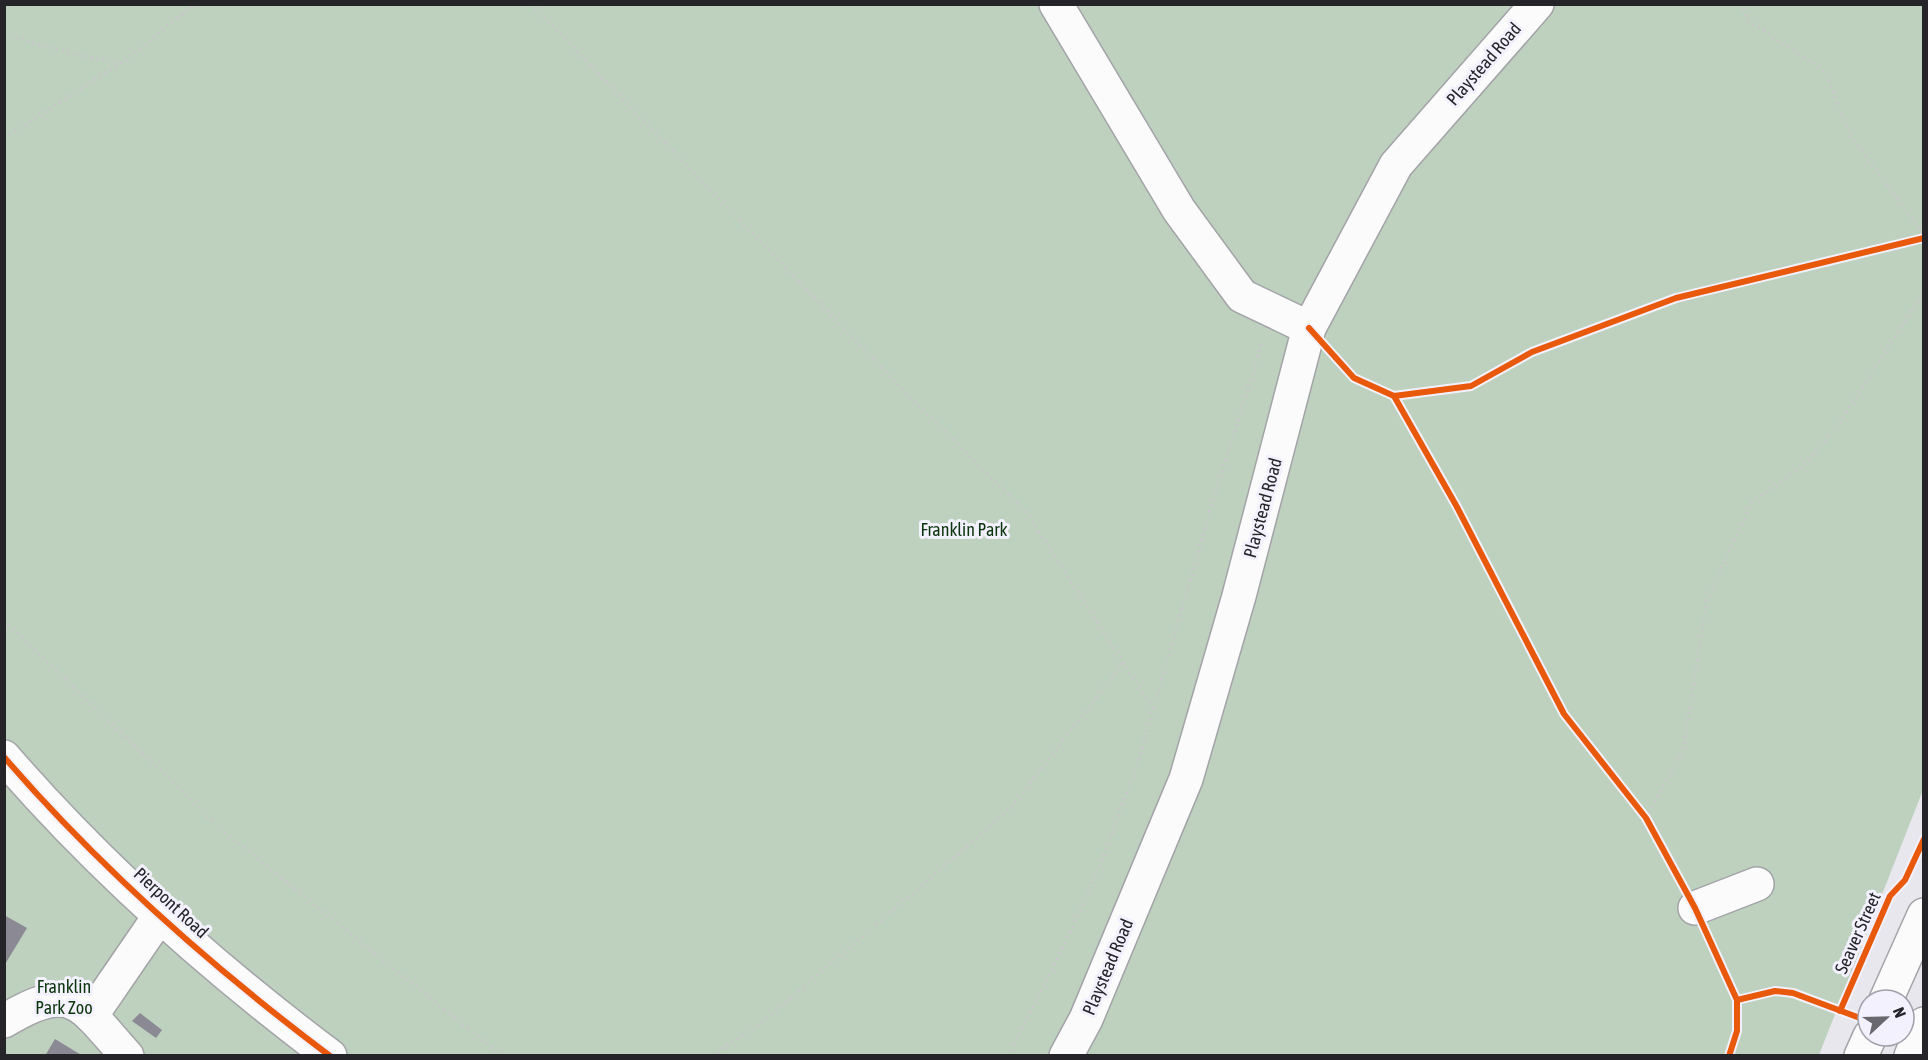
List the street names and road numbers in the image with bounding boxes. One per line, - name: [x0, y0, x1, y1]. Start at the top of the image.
- street label: Playstead Road: [1442, 18, 1525, 109]
- street label: Playstead Road: [1239, 456, 1286, 560]
- street label: Pierpont Road: [130, 863, 213, 942]
- street label: Seaver Street: [1830, 889, 1885, 977]
- street label: Playstead Road: [1078, 915, 1137, 1018]

